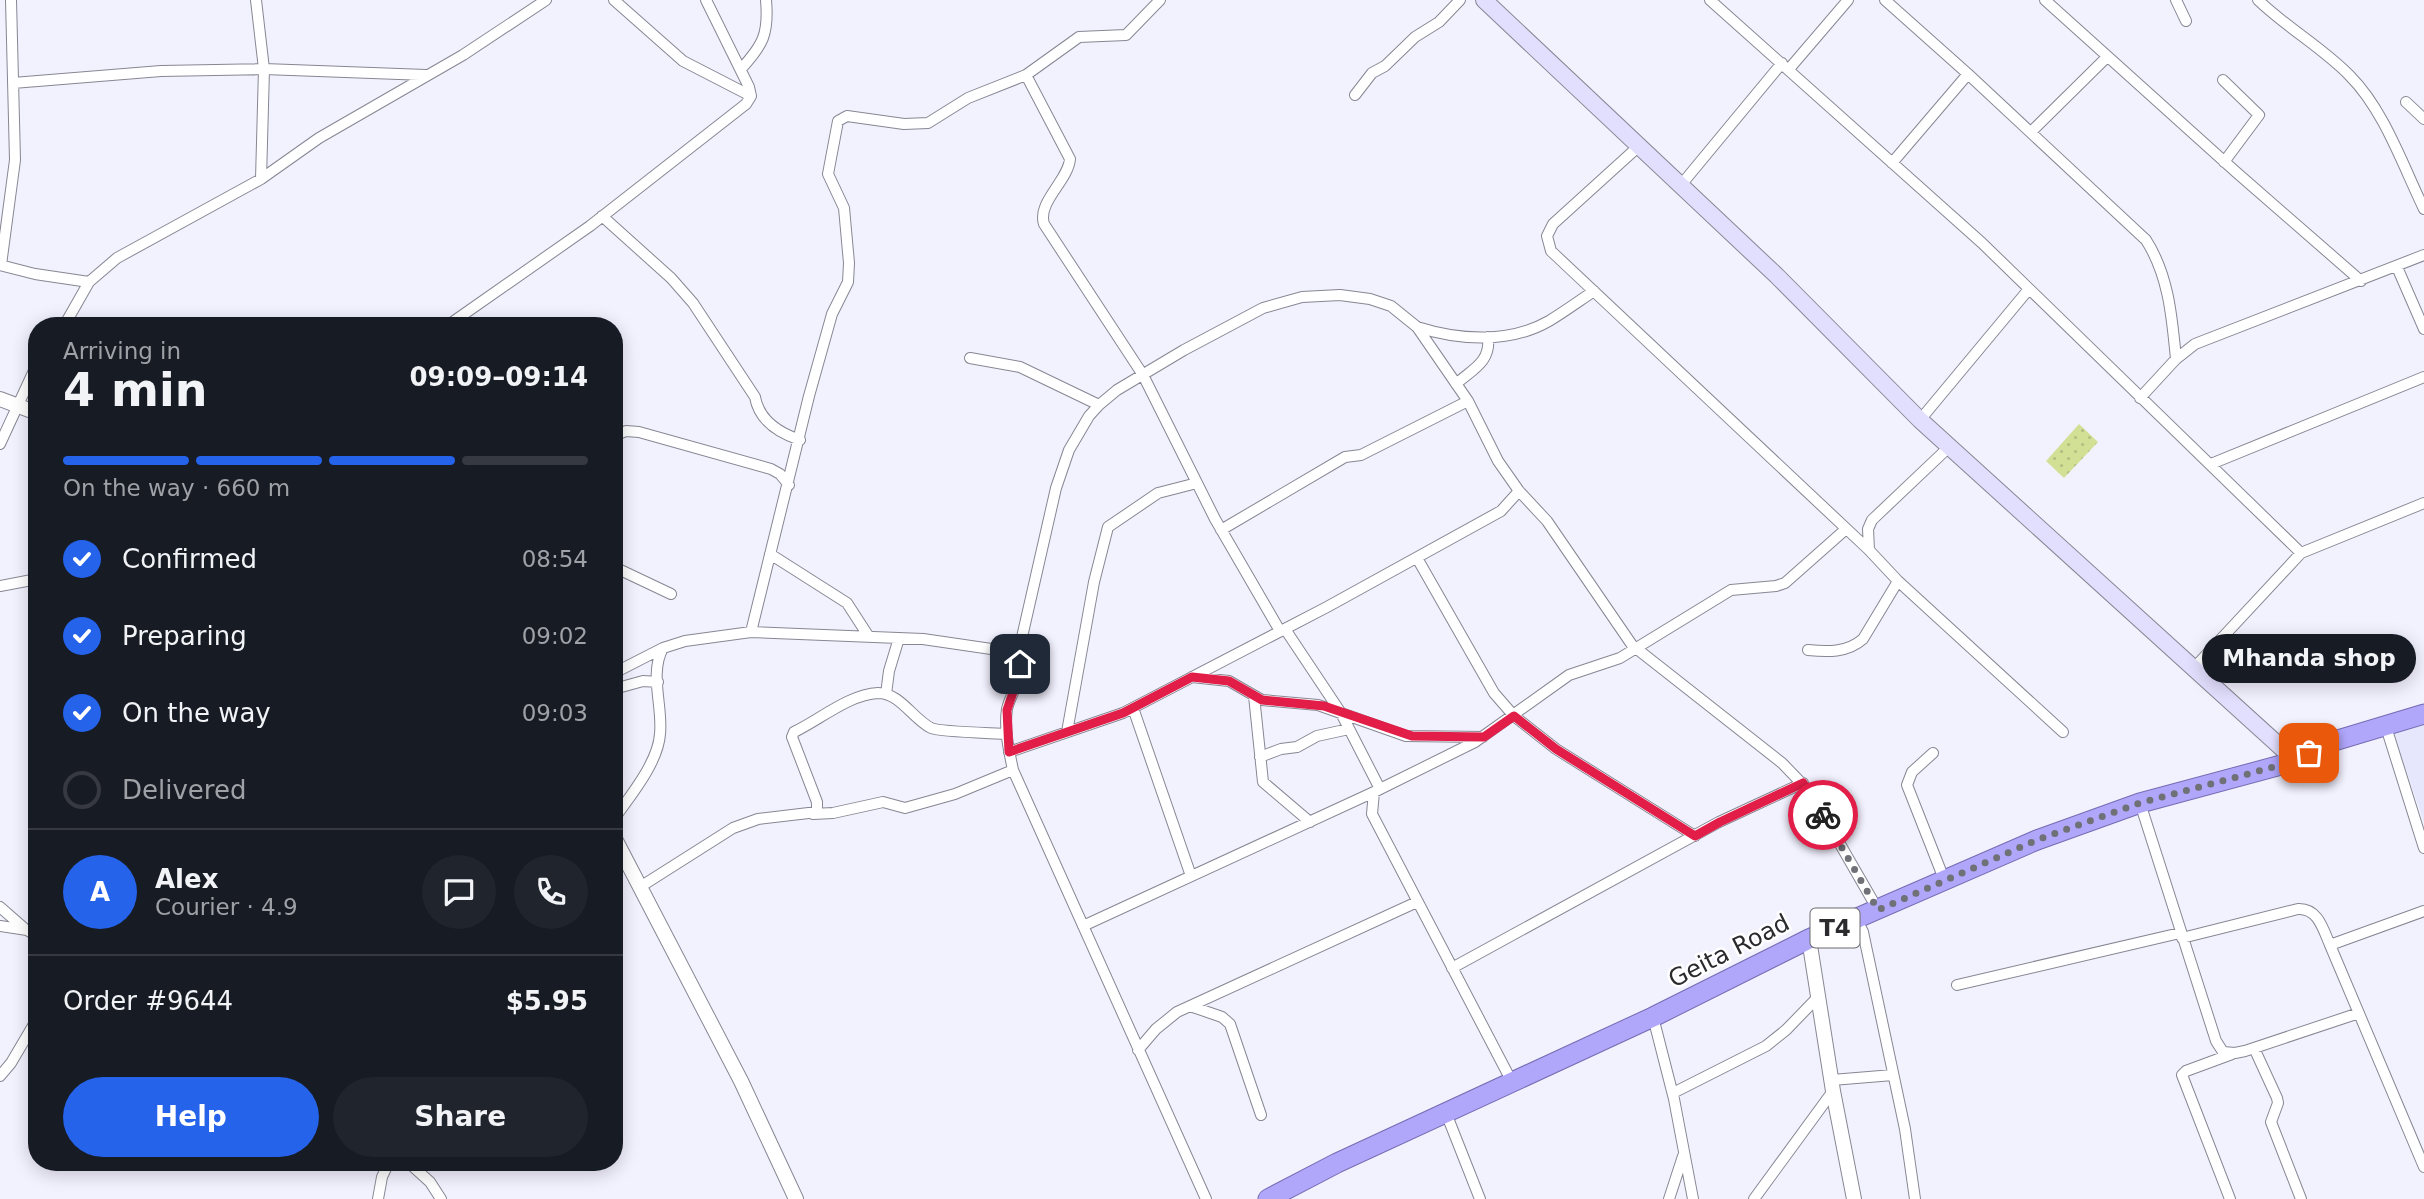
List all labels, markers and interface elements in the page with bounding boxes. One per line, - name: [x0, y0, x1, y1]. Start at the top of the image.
- text: Arriving in: [63, 338, 181, 364]
- text: 09:09–09:14: [409, 362, 588, 392]
- text: 4 min: [63, 363, 207, 417]
- text: On the way · 660 m: [63, 475, 290, 501]
- icon: check: [63, 540, 101, 578]
- text: Confirmed: [122, 544, 257, 574]
- text: 08:54: [522, 546, 588, 572]
- icon: check: [63, 617, 101, 655]
- text: Preparing: [122, 621, 247, 651]
- text: 09:02: [522, 623, 588, 649]
- pin: [990, 634, 1050, 694]
- callout: Mhanda shop: [2202, 634, 2416, 683]
- icon: home: [1001, 645, 1039, 683]
- text: Mhanda shop: [2222, 645, 2396, 671]
- icon: check: [63, 694, 101, 732]
- text: On the way: [122, 698, 271, 728]
- text: 09:03: [522, 700, 588, 726]
- pin: [2279, 723, 2339, 783]
- icon: bag: [2290, 734, 2328, 772]
- text: Delivered: [122, 775, 246, 805]
- courier: [1788, 780, 1858, 850]
- icon: bike: [1804, 796, 1842, 834]
- button: chat: [422, 855, 496, 929]
- button: phone: [514, 855, 588, 929]
- text: Alex: [155, 864, 218, 894]
- text: A: [90, 877, 110, 907]
- text: Courier · 4.9: [155, 894, 298, 920]
- street label: Geita Road: [1664, 909, 1794, 993]
- road number: T4: [1811, 909, 1860, 948]
- text: Order #9644: [63, 986, 233, 1016]
- text: $5.95: [506, 986, 588, 1016]
- button: Help: [63, 1077, 319, 1157]
- button: Share: [333, 1077, 588, 1157]

